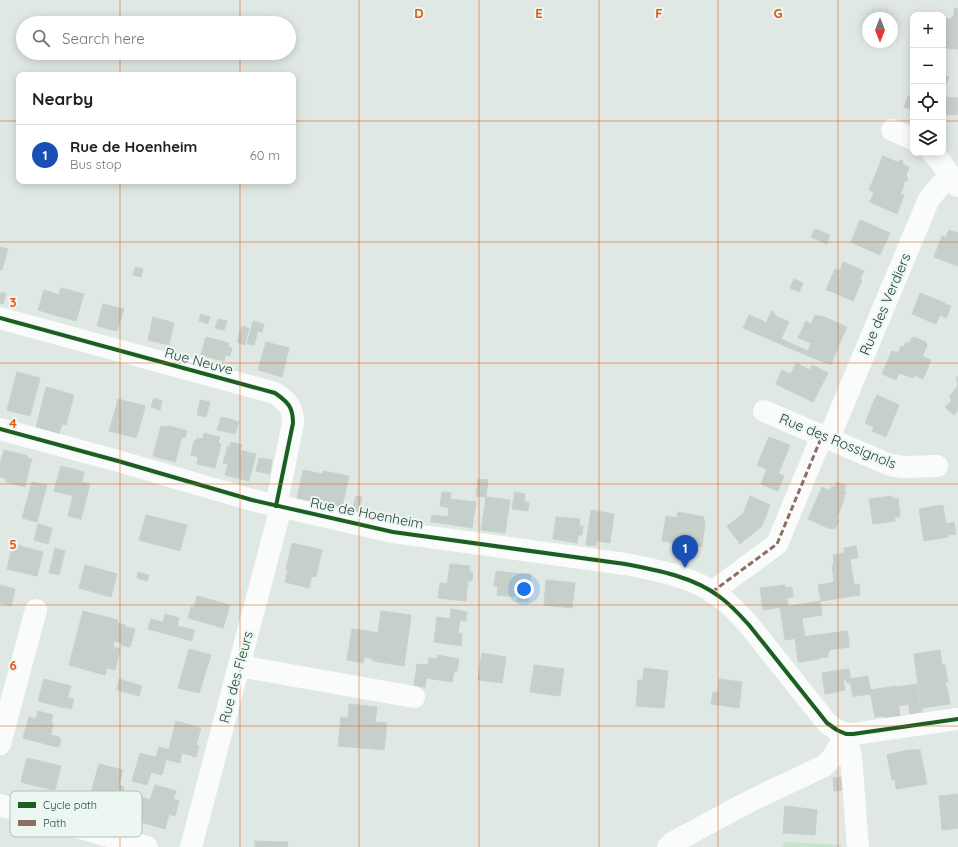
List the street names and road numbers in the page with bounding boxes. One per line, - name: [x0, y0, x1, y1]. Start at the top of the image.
- street label: Rue des Verdiers: [855, 250, 915, 358]
- street label: Rue Neuve: [163, 343, 235, 379]
- street label: Rue des Rossignols: [777, 409, 899, 473]
- street label: Rue de Hoenheim: [309, 493, 425, 533]
- street label: Rue des Fleurs: [215, 629, 257, 725]

